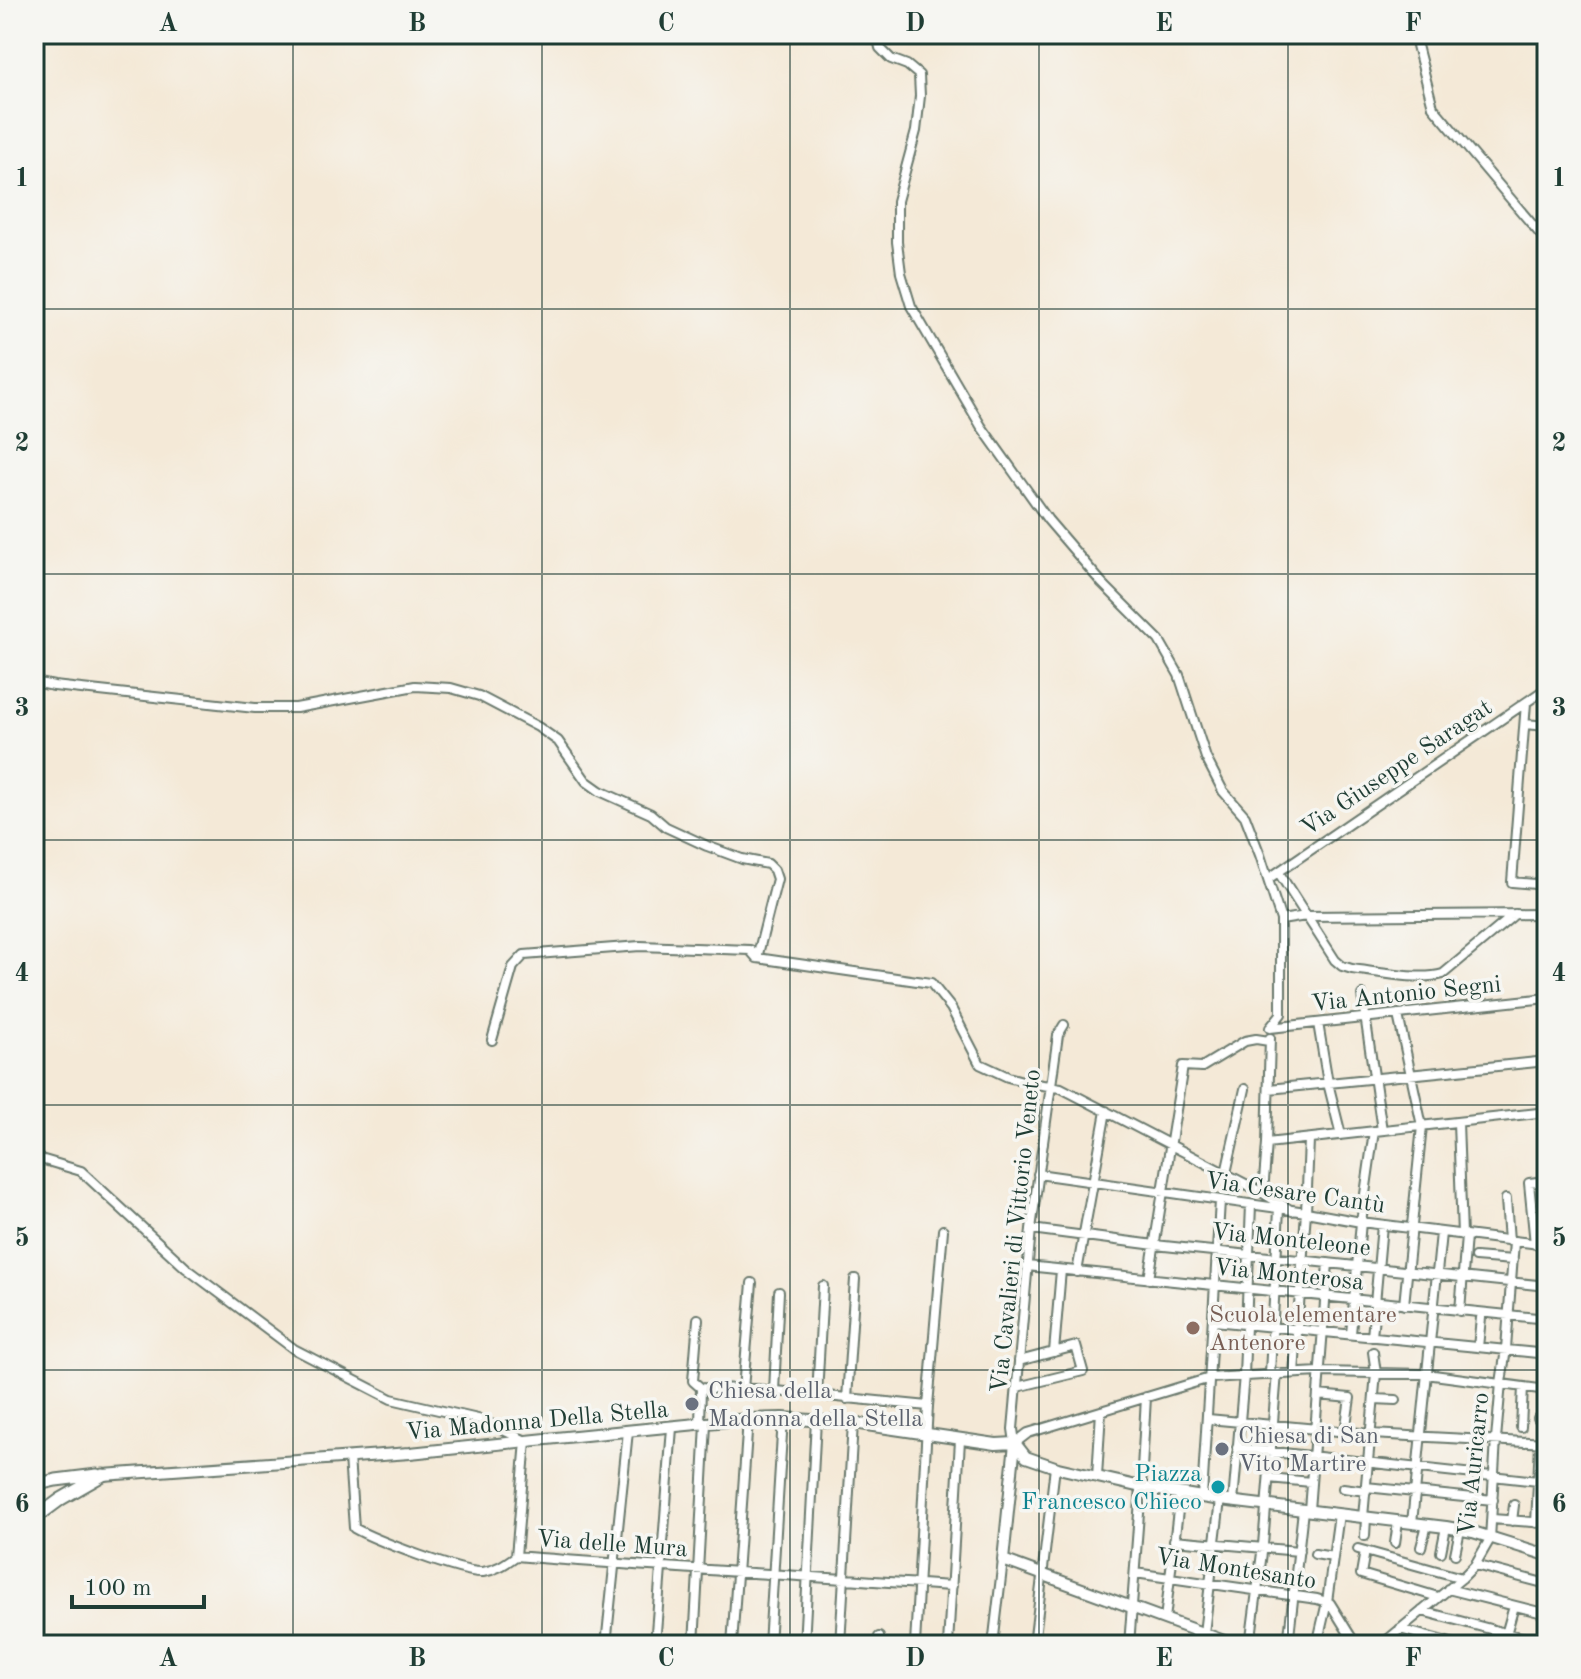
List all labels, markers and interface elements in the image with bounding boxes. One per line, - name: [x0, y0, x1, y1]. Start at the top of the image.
- text: A: [158, 11, 178, 37]
- text: B: [408, 11, 426, 37]
- text: C: [657, 11, 675, 37]
- text: D: [905, 11, 925, 37]
- text: E: [1155, 11, 1173, 37]
- text: F: [1404, 11, 1422, 37]
- text: 1: [14, 166, 30, 192]
- text: 1: [1551, 166, 1567, 192]
- text: 2: [14, 431, 30, 457]
- text: 2: [1551, 431, 1567, 457]
- text: 3: [14, 696, 30, 722]
- street label: Via Giuseppe Saragat: [1297, 696, 1497, 841]
- text: 3: [1551, 696, 1567, 722]
- text: 4: [14, 961, 30, 987]
- text: 4: [1551, 961, 1567, 987]
- street label: Via Antonio Segni: [1310, 973, 1502, 1017]
- street label: Via Cavalieri di Vittorio Veneto: [988, 1068, 1046, 1394]
- street label: Via Cesare Cantù: [1203, 1169, 1387, 1219]
- street label: Via Monteleone: [1210, 1221, 1372, 1261]
- text: 5: [14, 1226, 30, 1252]
- text: 5: [1551, 1226, 1567, 1252]
- street label: Via Monterosa: [1212, 1256, 1365, 1296]
- place label: Scuola elementare Antenore: [1209, 1304, 1397, 1356]
- marker: Scuola elementare Antenore: [1184, 1319, 1202, 1337]
- place label: Chiesa della Madonna della Stella: [708, 1380, 923, 1432]
- street label: Via Auricarro: [1456, 1391, 1494, 1537]
- marker: Chiesa della Madonna della Stella: [683, 1395, 701, 1413]
- street label: Via Madonna Della Stella: [405, 1399, 670, 1445]
- place label: Chiesa di San Vito Martire: [1238, 1425, 1379, 1477]
- marker: Chiesa di San Vito Martire: [1213, 1440, 1231, 1458]
- place label: Piazza Francesco Chieco: [1021, 1463, 1202, 1515]
- marker: Piazza Francesco Chieco: [1209, 1478, 1227, 1496]
- text: 6: [14, 1492, 30, 1518]
- text: 6: [1551, 1492, 1567, 1518]
- street label: Via delle Mura: [535, 1528, 688, 1562]
- street label: Via Montesanto: [1154, 1545, 1318, 1595]
- scale bar: [72, 1559, 204, 1609]
- text: 100 m: [84, 1577, 152, 1601]
- text: A: [158, 1646, 178, 1672]
- text: B: [408, 1646, 426, 1672]
- text: C: [657, 1646, 675, 1672]
- text: D: [905, 1646, 925, 1672]
- text: E: [1155, 1646, 1173, 1672]
- text: F: [1404, 1646, 1422, 1672]

